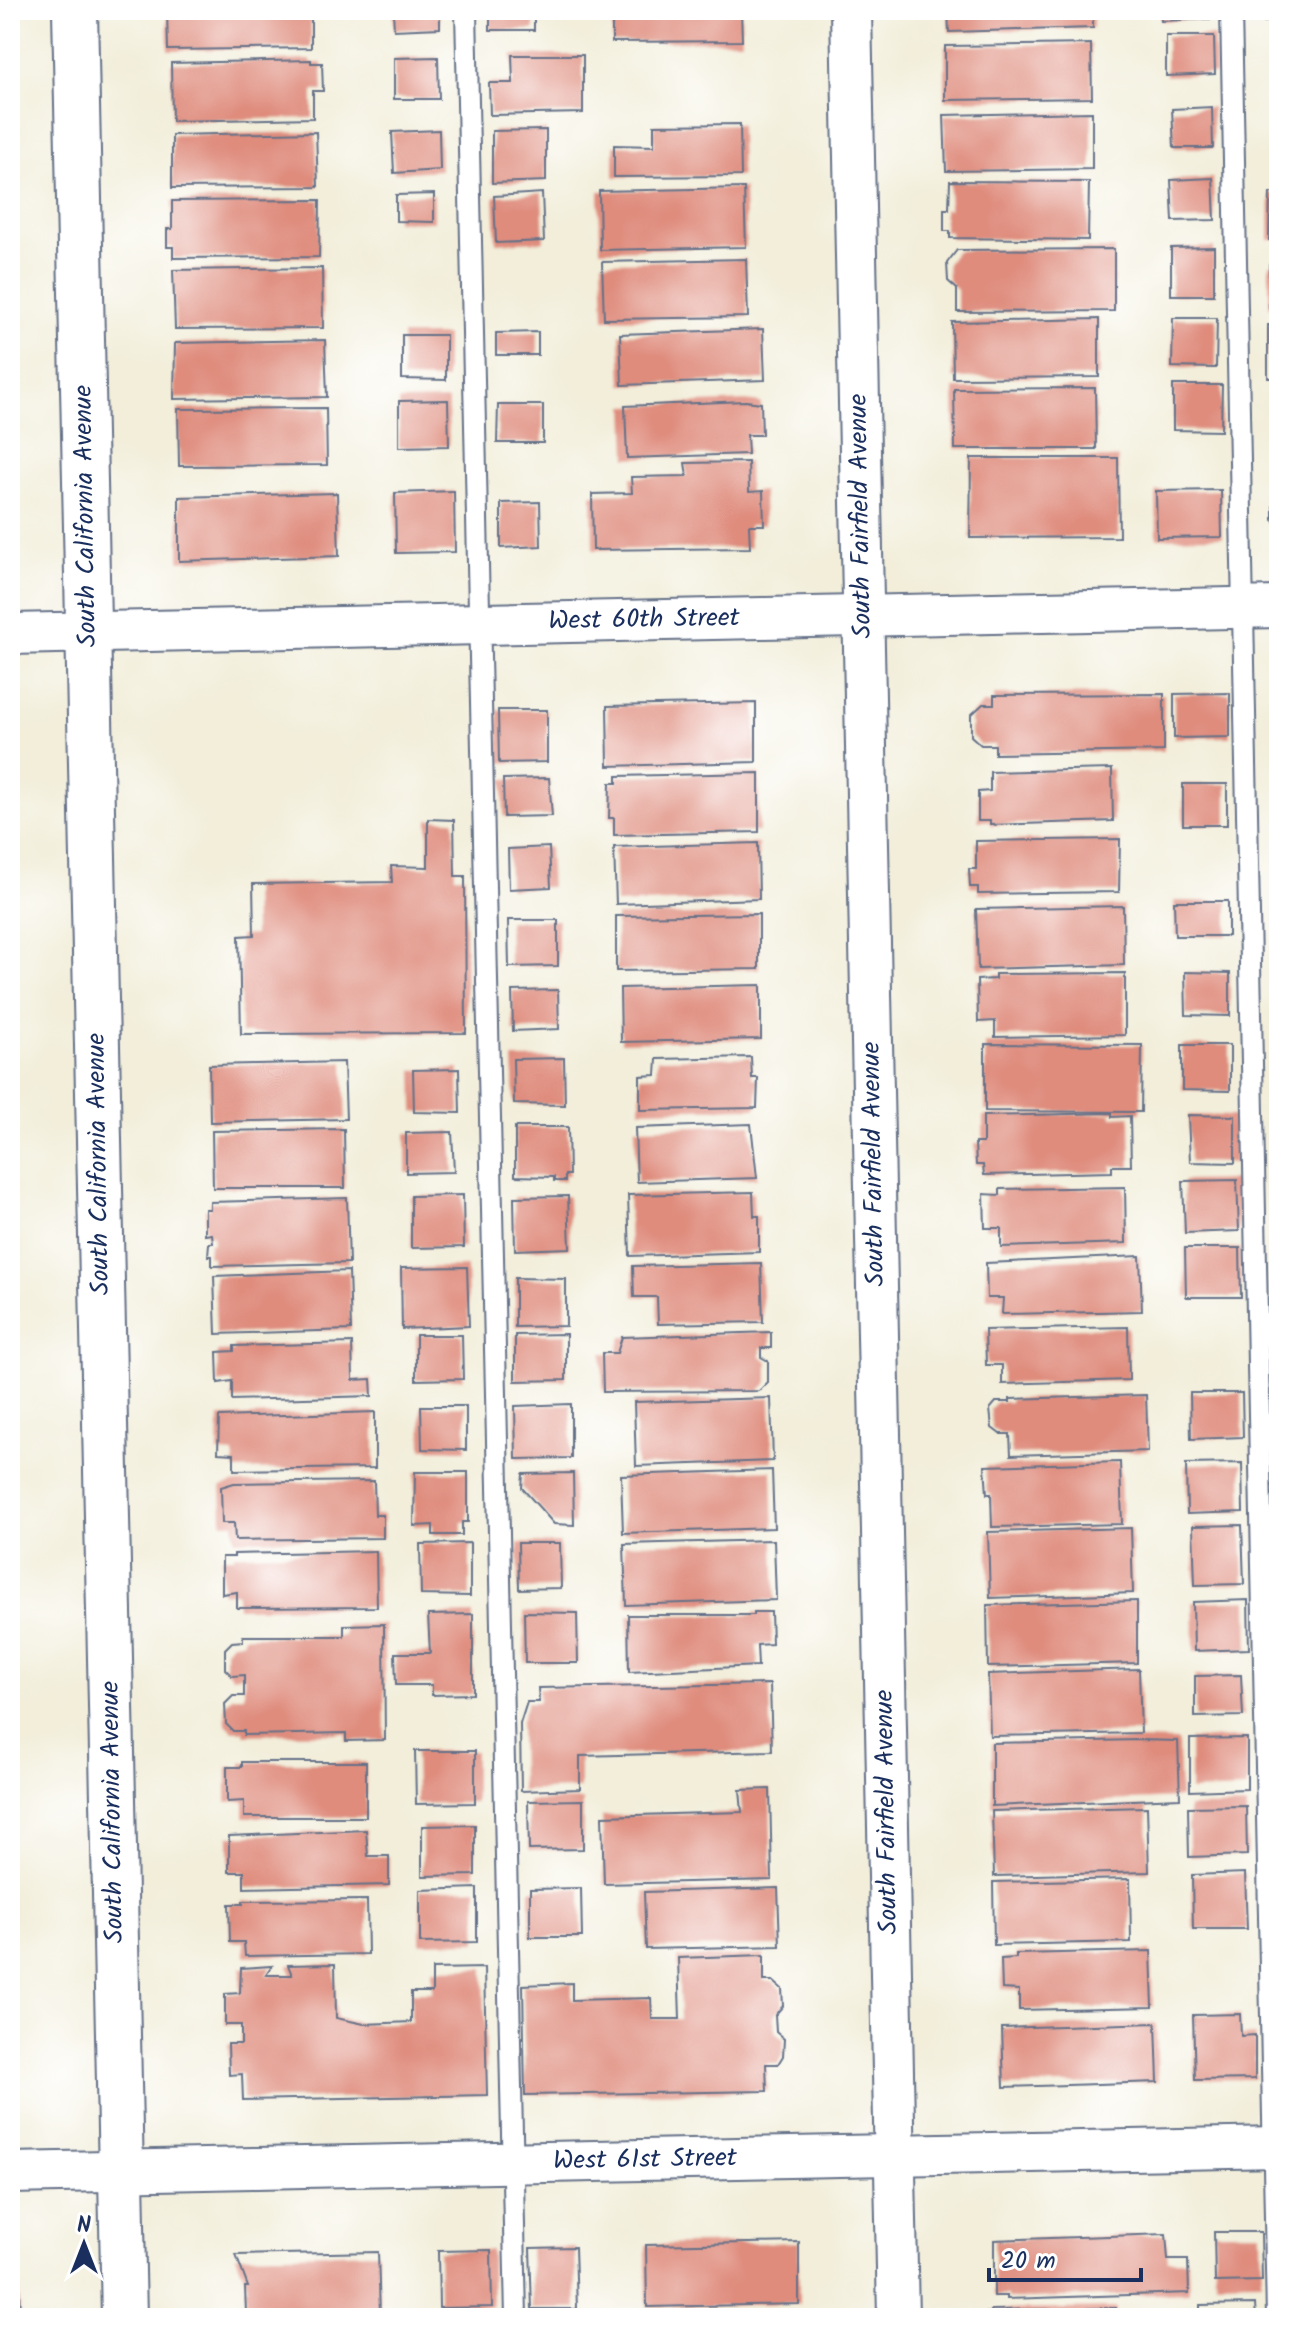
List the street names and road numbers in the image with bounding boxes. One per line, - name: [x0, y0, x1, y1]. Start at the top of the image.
- street label: South California Avenue: [63, 384, 109, 647]
- street label: South Fairfield Avenue: [838, 393, 884, 639]
- street label: West 60th Street: [548, 597, 741, 643]
- street label: South California Avenue: [76, 1032, 122, 1295]
- street label: South Fairfield Avenue: [851, 1041, 897, 1287]
- street label: South California Avenue: [90, 1680, 136, 1943]
- street label: South Fairfield Avenue: [864, 1689, 910, 1935]
- street label: West 61st Street: [553, 2137, 738, 2183]

